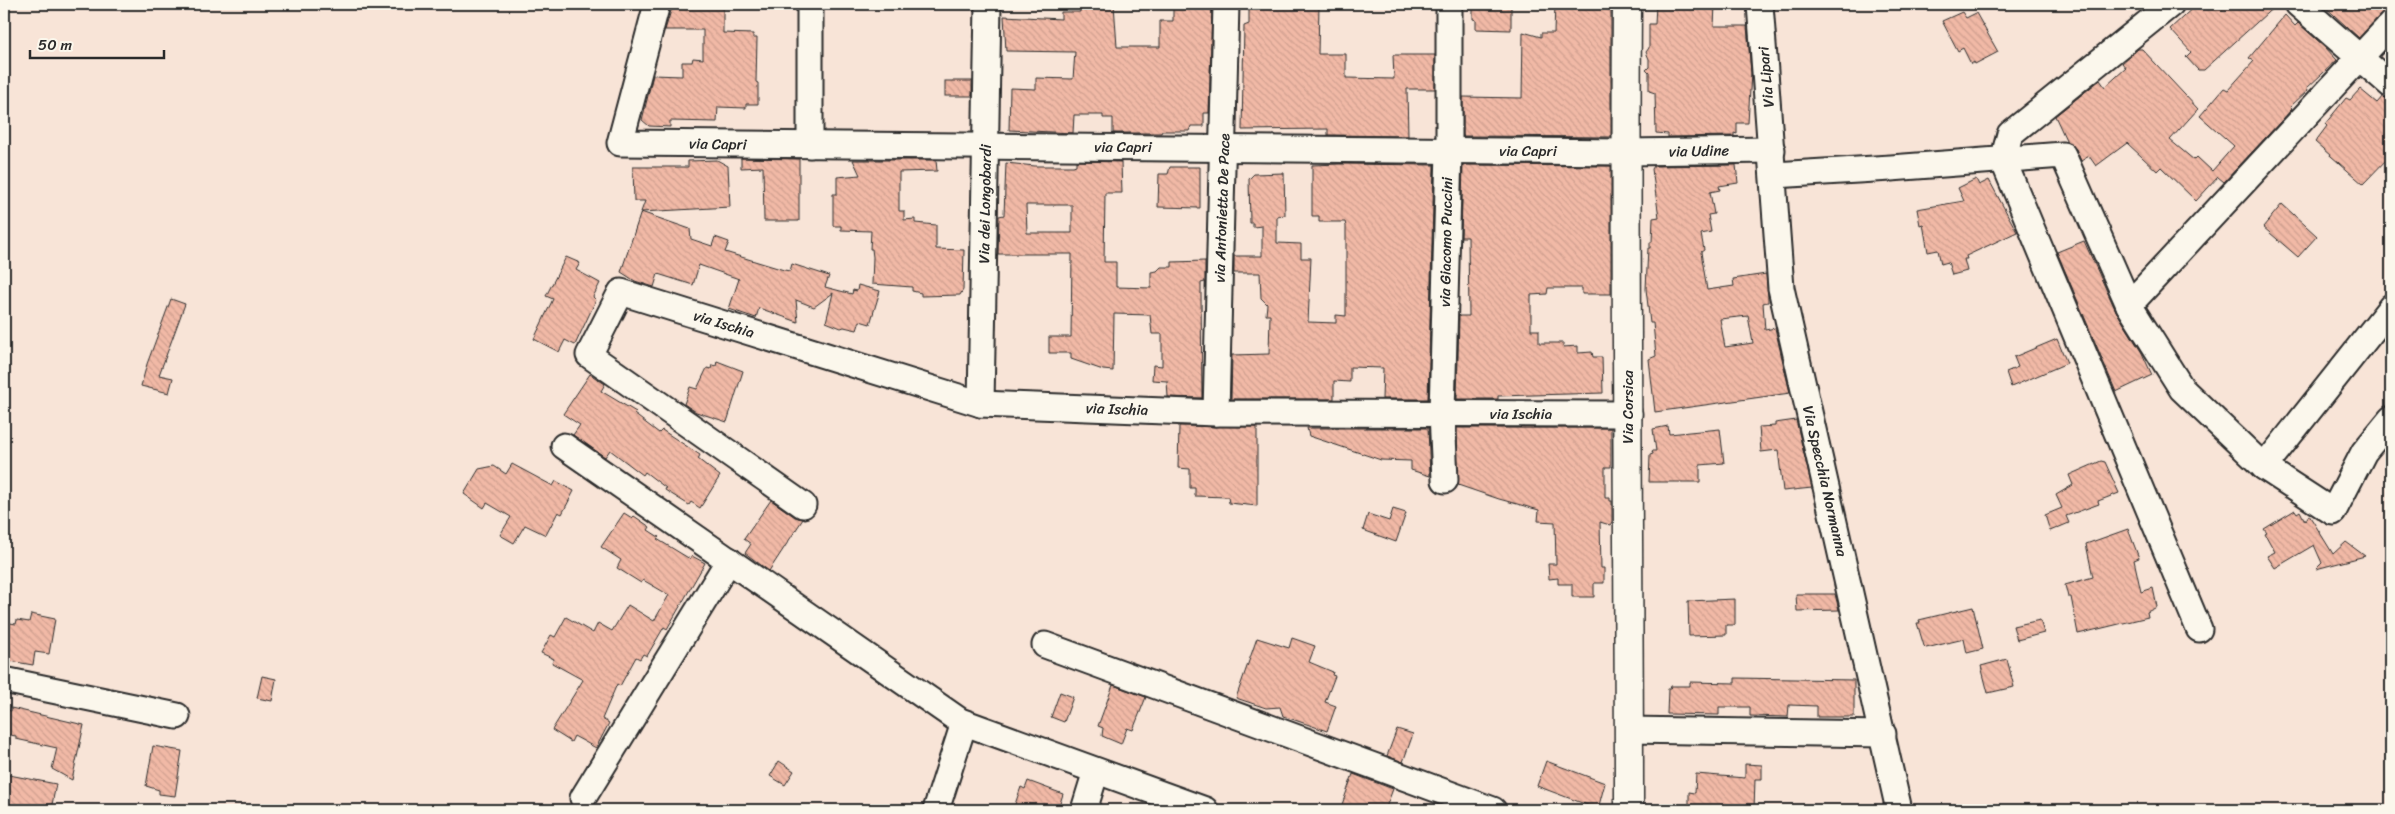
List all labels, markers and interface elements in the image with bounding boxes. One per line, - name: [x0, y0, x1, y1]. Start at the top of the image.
- scale bar: [30, 28, 164, 60]
- text: 50 m: [38, 32, 73, 58]
- street label: Via Lipari: [1750, 44, 1782, 109]
- street label: via Capri: [689, 130, 748, 158]
- street label: via Antonietta De Pace: [1206, 133, 1238, 283]
- street label: via Capri: [1094, 134, 1153, 160]
- street label: via Udine: [1669, 137, 1730, 165]
- street label: via Capri: [1499, 138, 1558, 164]
- street label: Via dei Longobardi: [971, 143, 999, 264]
- street label: via Giacomo Puccini: [1432, 176, 1460, 307]
- street label: via Ischia: [690, 302, 758, 346]
- street label: Via Corsica: [1615, 370, 1641, 444]
- street label: via Ischia: [1085, 395, 1149, 423]
- street label: via Ischia: [1490, 401, 1553, 427]
- street label: Via Specchia Normanna: [1795, 403, 1855, 559]

